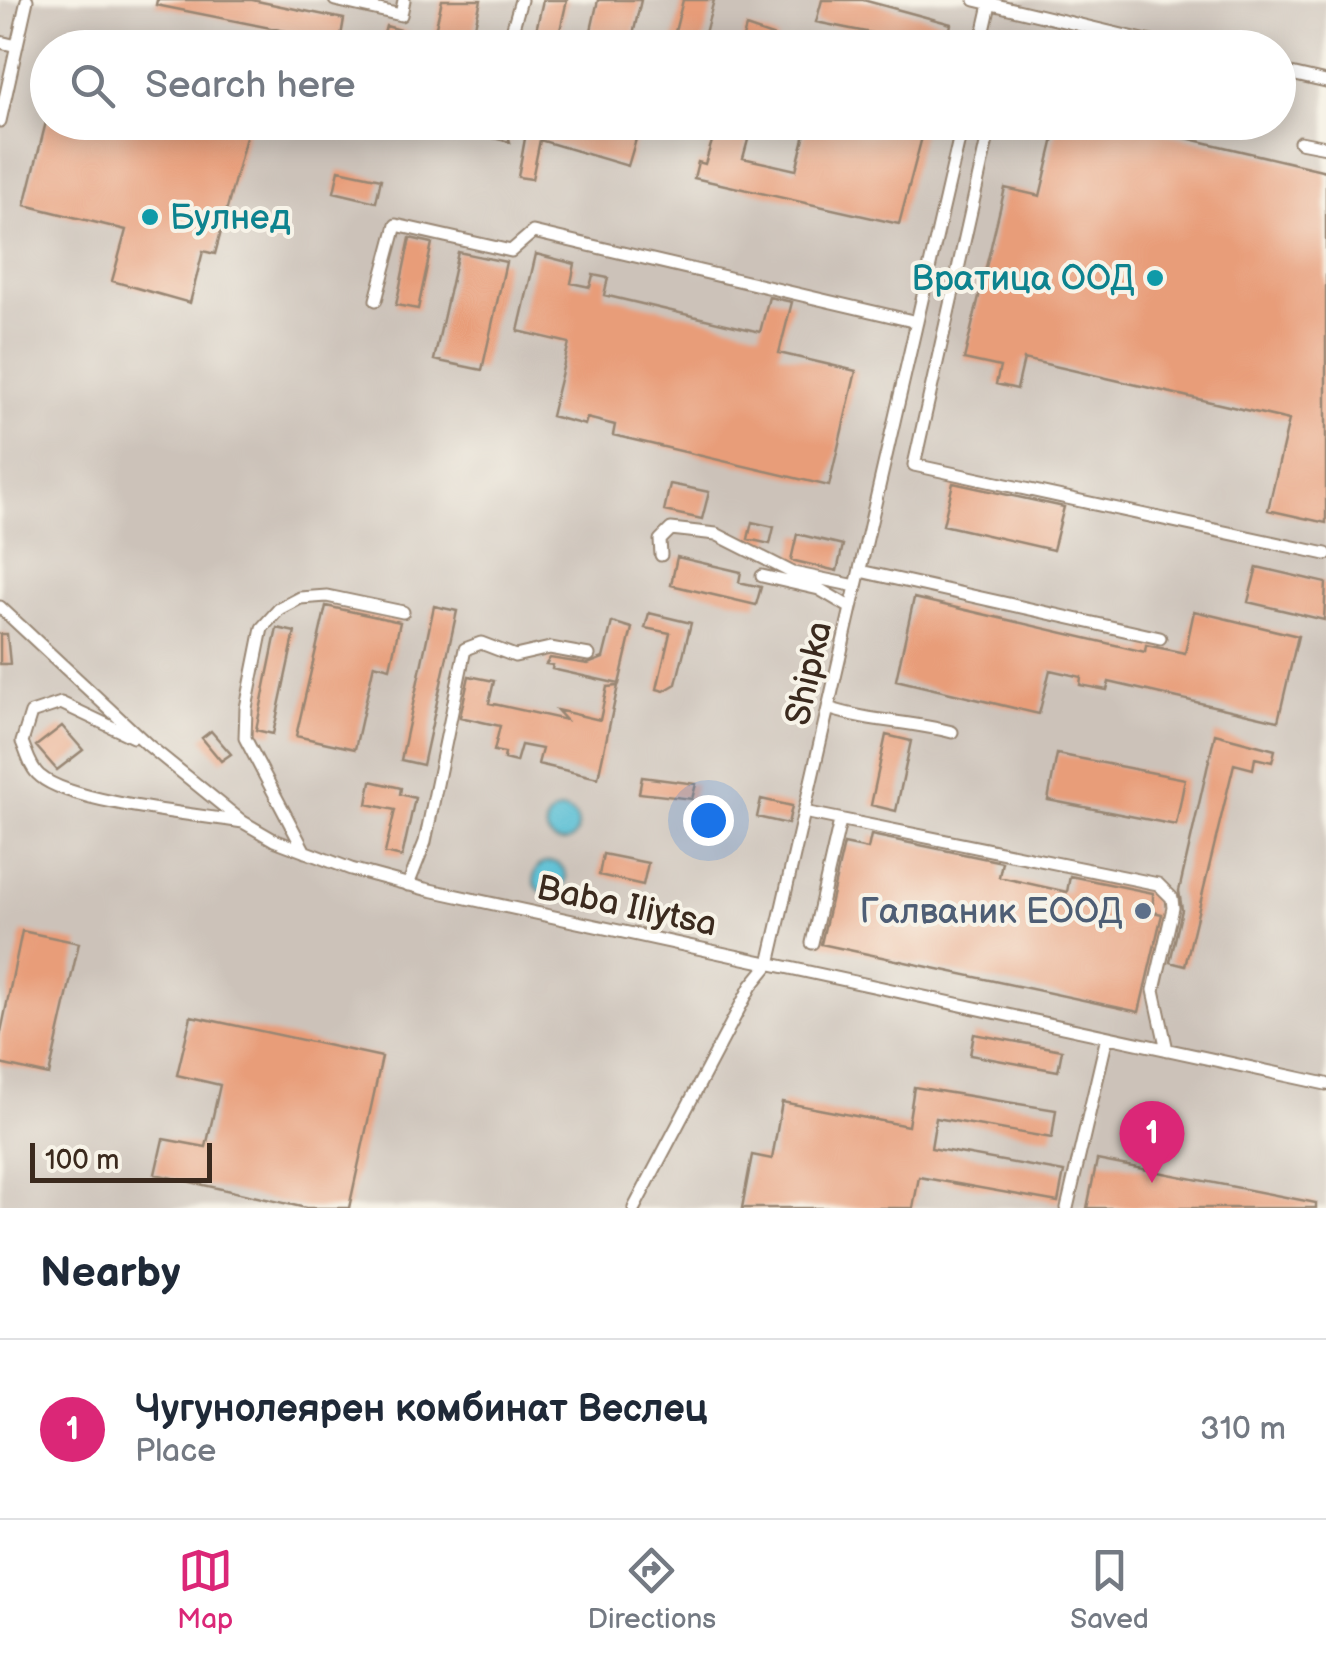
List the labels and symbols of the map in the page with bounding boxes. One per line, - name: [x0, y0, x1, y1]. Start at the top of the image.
- place label: Булнед: [170, 197, 291, 240]
- marker: Булнед: [139, 206, 161, 228]
- place label: Вратица ООД: [912, 258, 1135, 301]
- marker: Вратица ООД: [1144, 267, 1166, 289]
- street label: Shipka: [777, 617, 842, 730]
- your location: [683, 795, 734, 846]
- street label: Baba Iliytsa: [533, 866, 721, 947]
- place label: Галваник ЕООД: [860, 891, 1123, 934]
- marker: Галваник ЕООД: [1132, 900, 1154, 922]
- pin: 1: [1120, 1100, 1184, 1183]
- scale bar: [30, 1138, 212, 1182]

